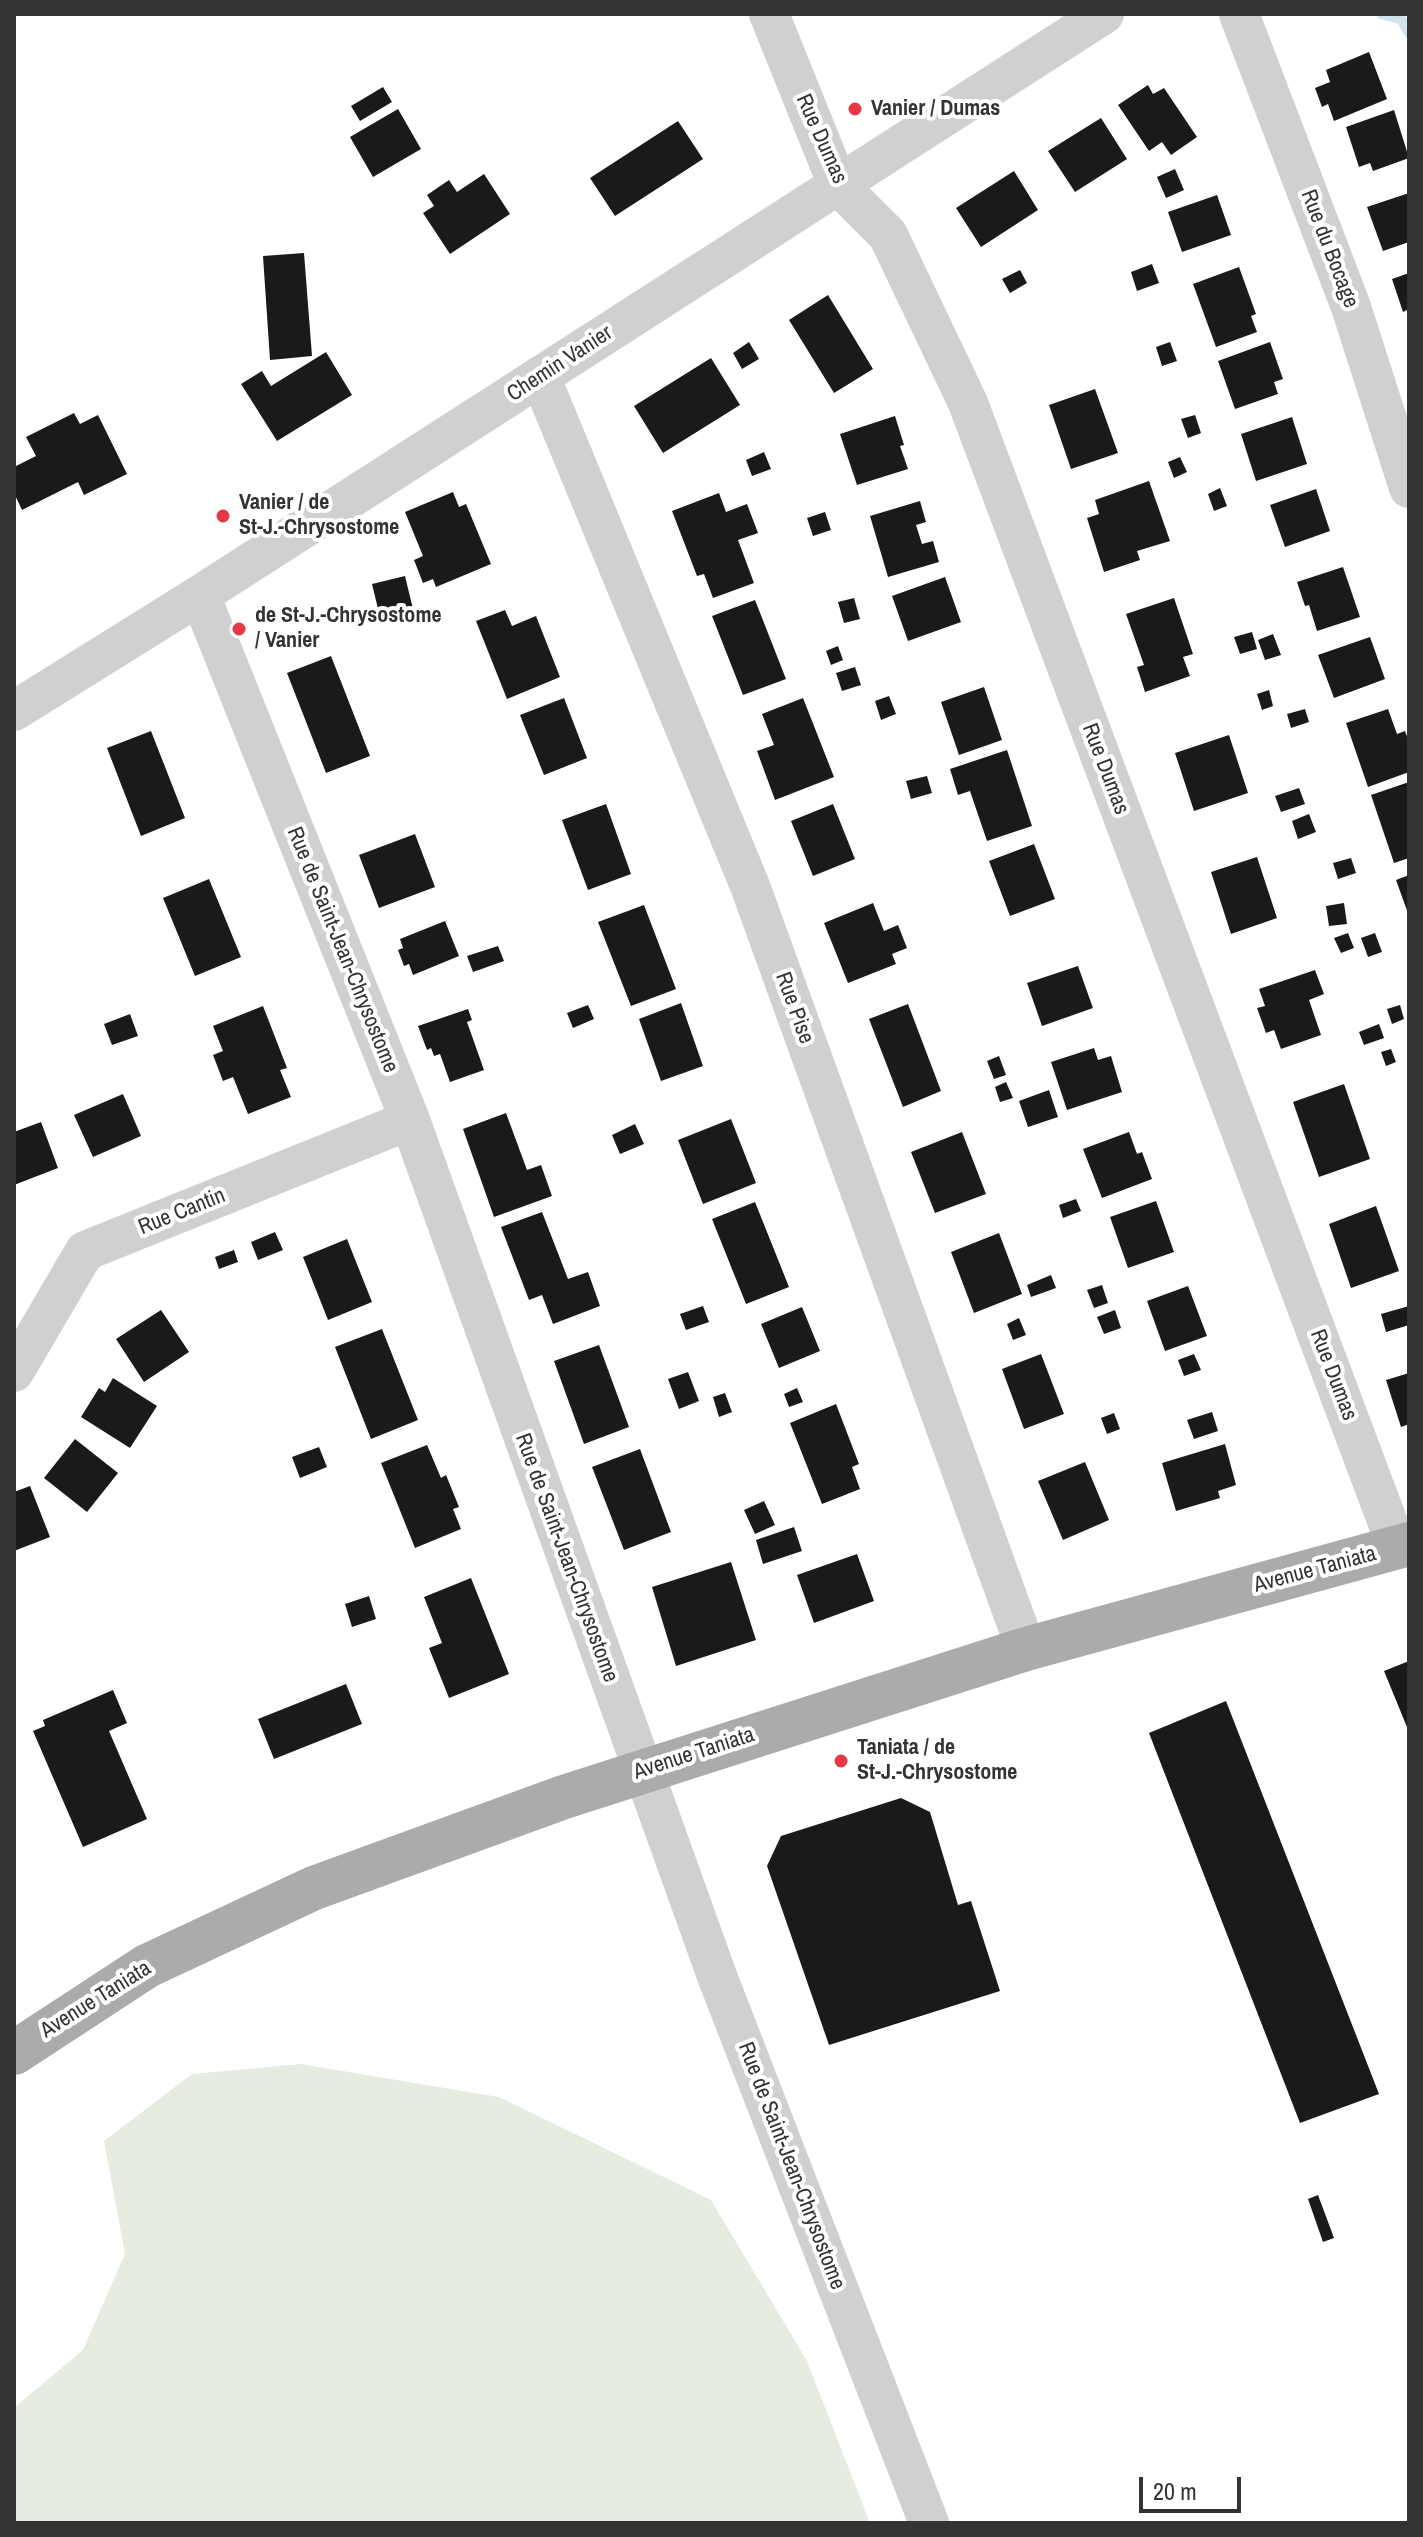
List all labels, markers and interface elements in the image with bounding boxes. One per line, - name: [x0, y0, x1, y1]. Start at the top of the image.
- street label: Rue Dumas: [790, 90, 852, 188]
- place label: Vanier / Dumas: [871, 96, 1000, 122]
- marker: Vanier / Dumas: [846, 100, 864, 118]
- street label: Rue du Bocage: [1294, 186, 1364, 312]
- street label: Chemin Vanier: [502, 320, 618, 408]
- place label: Vanier / de St-J.-Chrysostome: [239, 490, 399, 542]
- marker: Vanier / de St-J.-Chrysostome: [214, 507, 232, 525]
- place label: de St-J.-Chrysostome / Vanier: [255, 603, 441, 654]
- marker: de St-J.-Chrysostome / Vanier: [230, 620, 248, 638]
- street label: Rue Dumas: [1076, 720, 1134, 818]
- street label: Rue de Saint-Jean-Chrysostome: [281, 823, 403, 1077]
- street label: Rue Pise: [769, 969, 819, 1047]
- street label: Rue Cantin: [135, 1183, 229, 1241]
- street label: Rue Dumas: [1304, 1326, 1362, 1424]
- street label: Rue de Saint-Jean-Chrysostome: [509, 1430, 623, 1686]
- street label: Avenue Taniata: [1251, 1541, 1379, 1599]
- street label: Avenue Taniata: [630, 1722, 758, 1786]
- place label: Taniata / de St-J.-Chrysostome: [857, 1735, 1017, 1786]
- marker: Taniata / de St-J.-Chrysostome: [832, 1752, 850, 1770]
- street label: Avenue Taniata: [36, 1956, 156, 2044]
- street label: Rue de Saint-Jean-Chrysostome: [732, 2039, 850, 2293]
- scale bar: [1143, 2461, 1245, 2511]
- text: 20 m: [1153, 2475, 1197, 2507]

